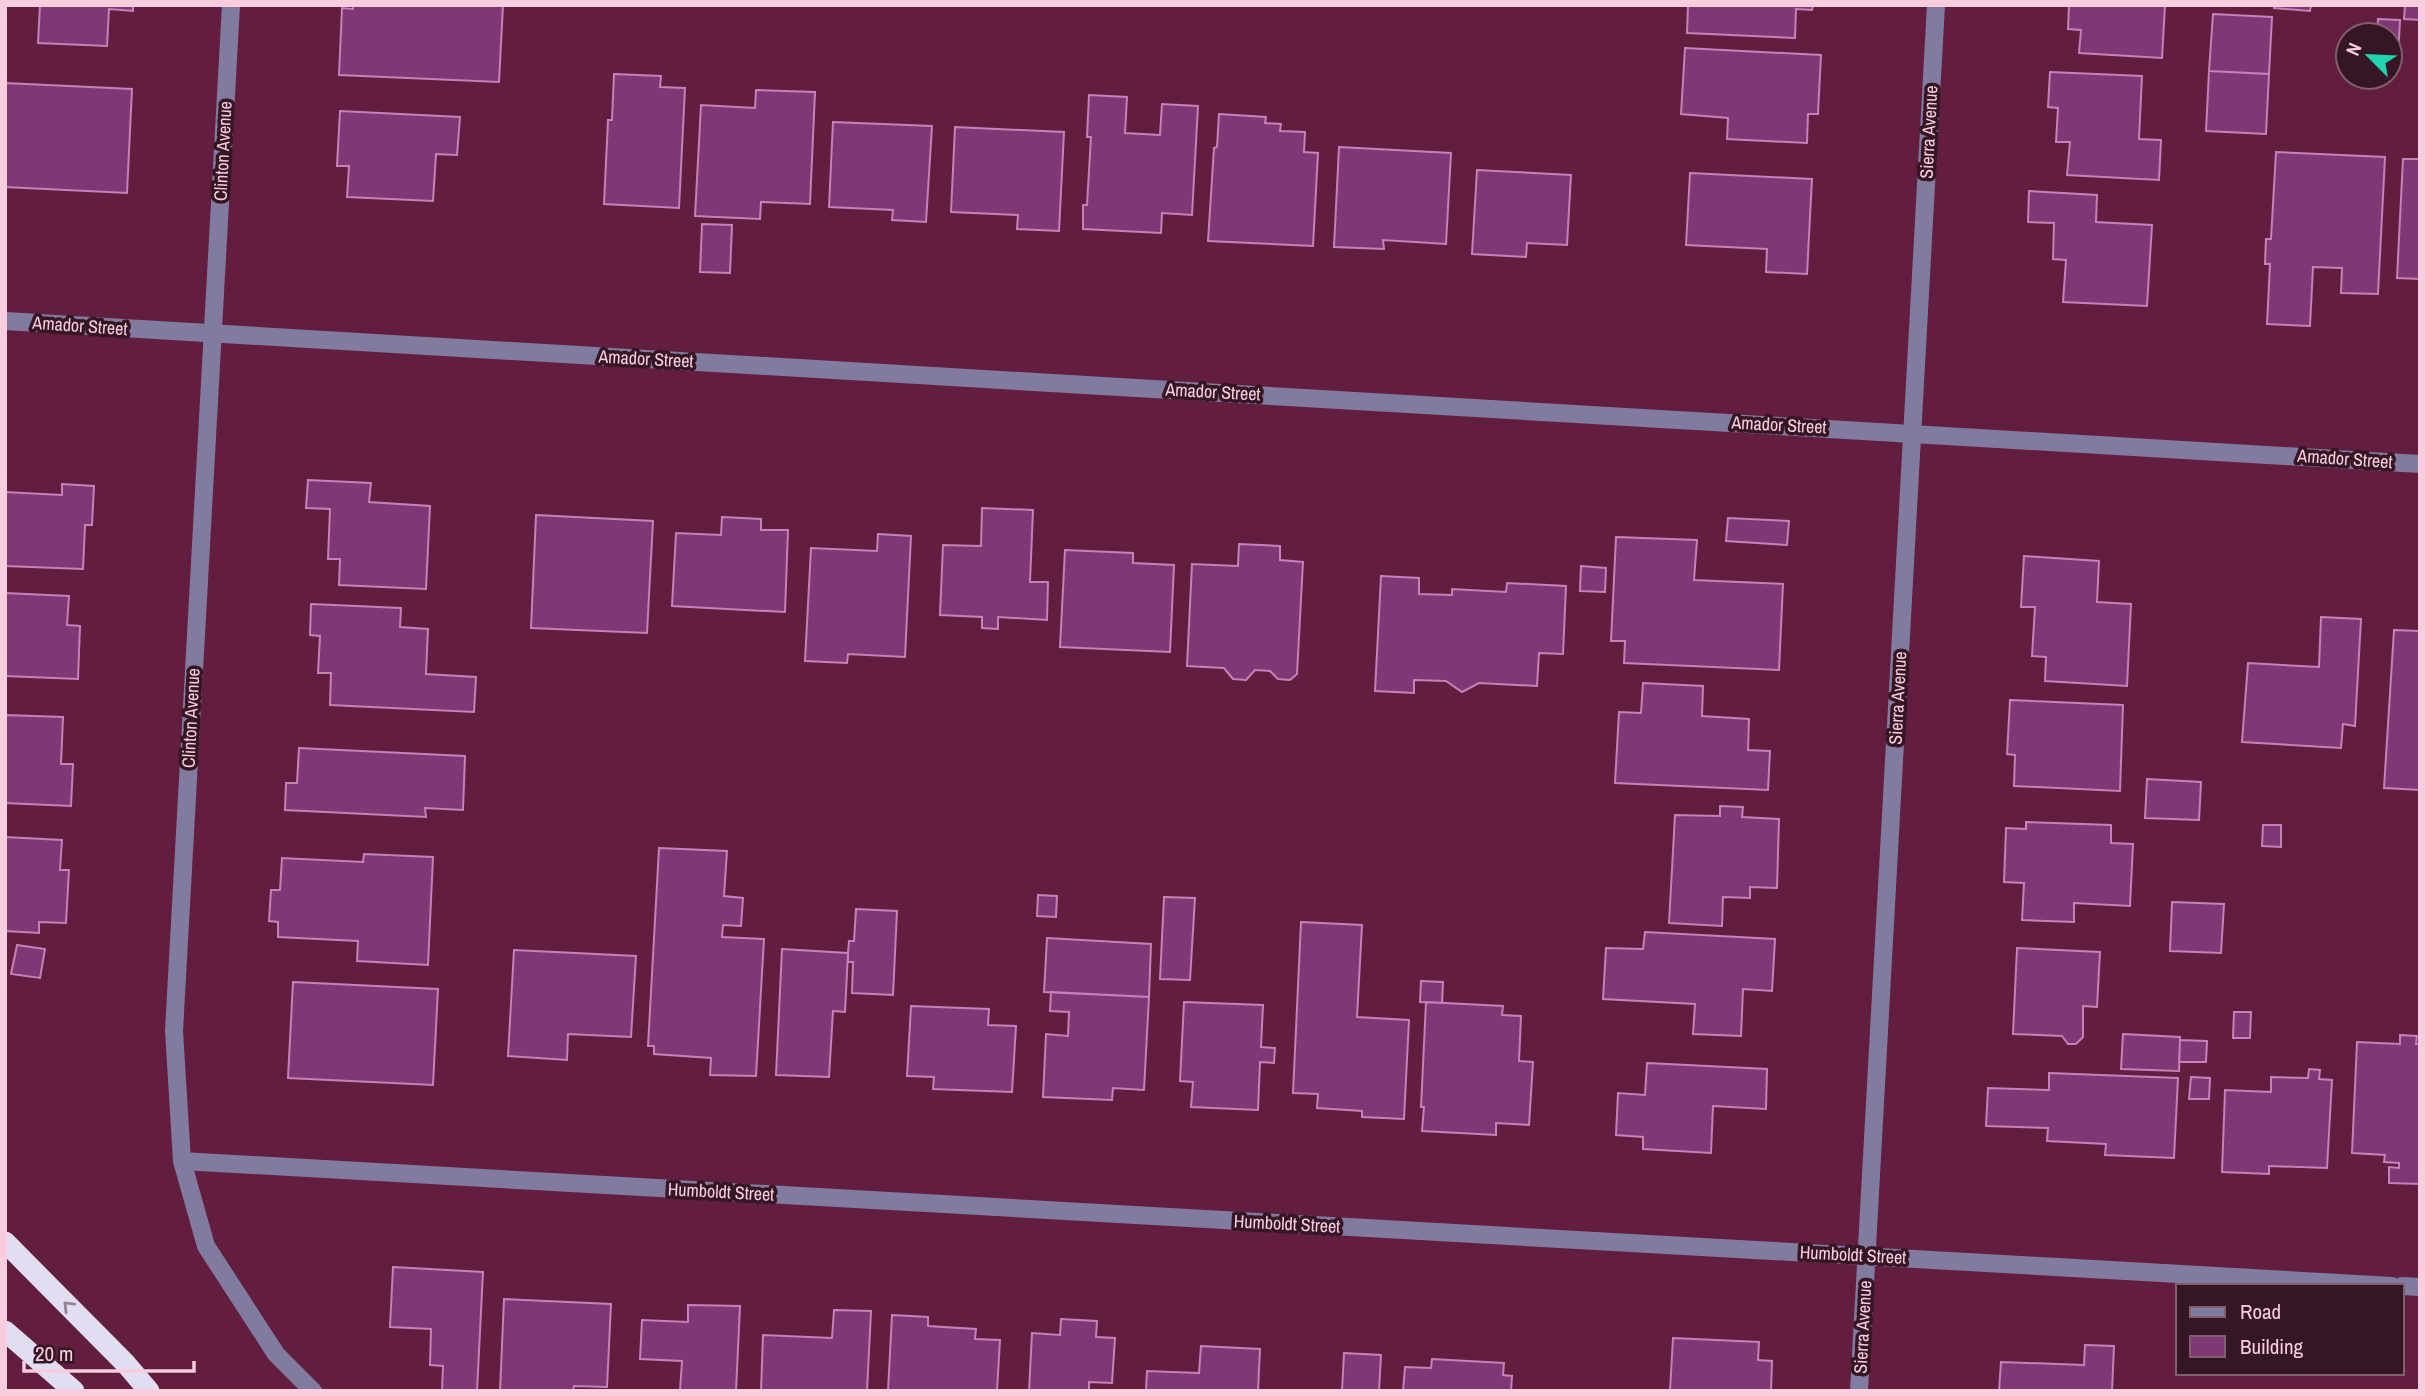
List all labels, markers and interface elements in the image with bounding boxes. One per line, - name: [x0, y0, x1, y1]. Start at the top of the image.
- north arrow: [2334, 21, 2404, 91]
- text: N: [2339, 39, 2368, 60]
- street label: Sierra Avenue: [1914, 85, 1943, 179]
- street label: Clinton Avenue: [207, 100, 238, 201]
- street label: Amador Street: [31, 310, 128, 341]
- street label: Amador Street: [597, 343, 694, 373]
- street label: Amador Street: [1164, 376, 1261, 406]
- street label: Amador Street: [1730, 409, 1827, 439]
- street label: Amador Street: [2296, 443, 2393, 474]
- street label: Sierra Avenue: [1883, 651, 1912, 745]
- street label: Clinton Avenue: [175, 667, 206, 768]
- street label: Humboldt Street: [667, 1176, 775, 1207]
- street label: Humboldt Street: [1233, 1208, 1341, 1239]
- street label: Humboldt Street: [1799, 1239, 1907, 1270]
- street label: Sierra Avenue: [1848, 1280, 1877, 1374]
- legend: [2176, 1284, 2404, 1375]
- text: Road: [2240, 1297, 2281, 1326]
- one-way arrow: [63, 1301, 76, 1314]
- scale bar: [24, 1330, 194, 1374]
- text: Building: [2240, 1332, 2304, 1361]
- text: 20 m: [35, 1339, 73, 1368]

